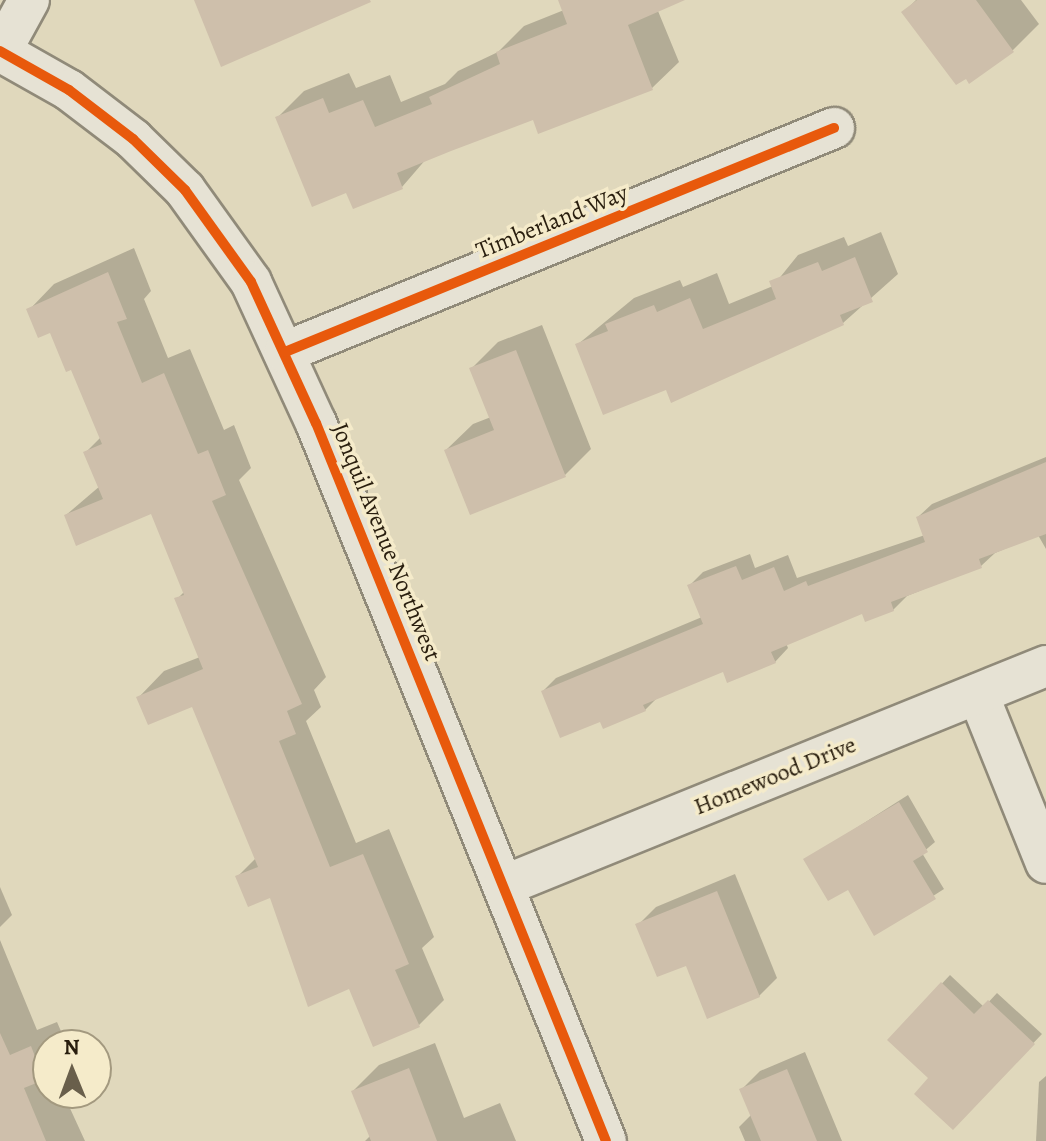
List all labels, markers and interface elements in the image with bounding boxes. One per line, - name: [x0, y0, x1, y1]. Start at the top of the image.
- street label: Timberland Way: [472, 178, 632, 266]
- street label: Jonquil Avenue Northwest: [325, 419, 447, 665]
- street label: Homewood Drive: [690, 730, 860, 822]
- north arrow: [32, 1029, 112, 1109]
- text: N: [63, 1032, 80, 1062]

